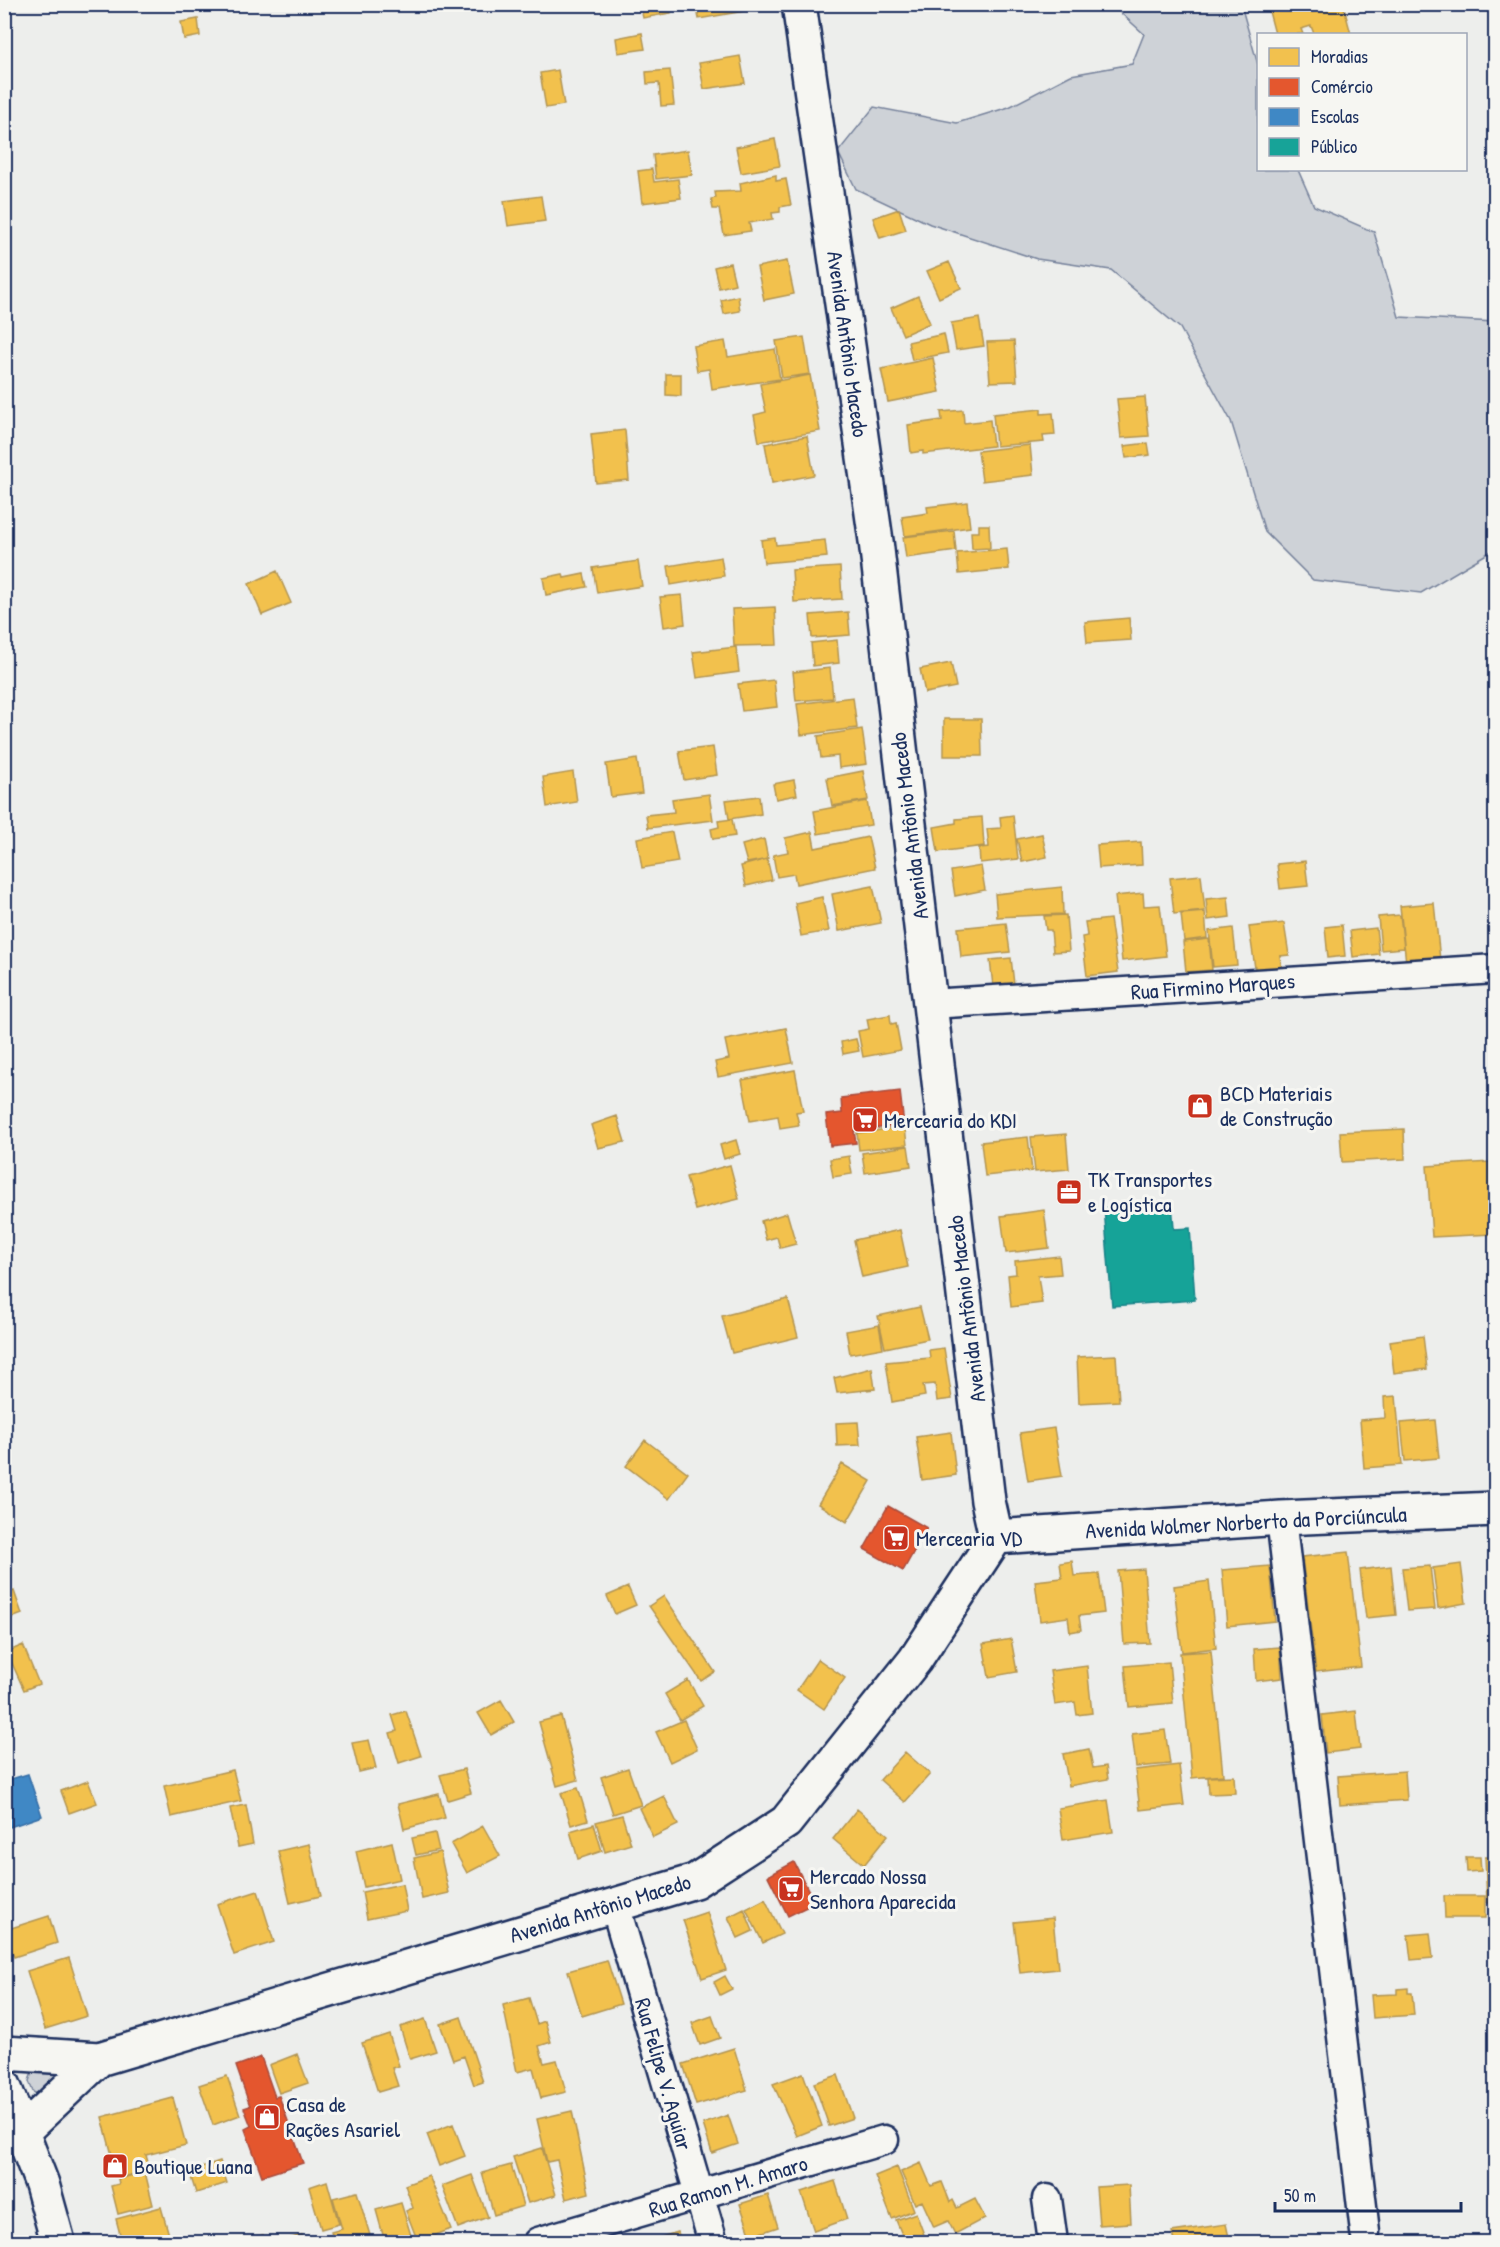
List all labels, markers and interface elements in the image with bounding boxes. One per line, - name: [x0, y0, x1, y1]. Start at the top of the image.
- legend: [1257, 33, 1467, 171]
- text: Moradias: [1311, 44, 1368, 69]
- text: Comércio: [1311, 74, 1373, 99]
- text: Escolas: [1311, 104, 1359, 129]
- text: Público: [1311, 134, 1357, 159]
- street label: Avenida Antônio Macedo: [820, 249, 876, 439]
- street label: Avenida Antônio Macedo: [883, 731, 935, 921]
- street label: Rua Firmino Marques: [1130, 965, 1296, 1007]
- place label: BCD Materiais de Construção: [1220, 1078, 1333, 1133]
- shop icon: BCD Materiais de Construção: [1185, 1091, 1215, 1121]
- supermarket icon: Mercearia do KDI: [850, 1105, 880, 1135]
- place label: Mercearia do KDI: [884, 1105, 1017, 1135]
- place label: TK Transportes e Logística: [1088, 1164, 1212, 1219]
- office icon: TK Transportes e Logística: [1054, 1177, 1084, 1207]
- street label: Avenida Antônio Macedo: [940, 1214, 992, 1404]
- street label: Avenida Wolmer Norberto da Porciúncula: [1084, 1499, 1408, 1545]
- supermarket icon: Mercearia VD: [881, 1523, 911, 1553]
- place label: Mercearia VD: [916, 1523, 1023, 1553]
- place label: Mercado Nossa Senhora Aparecida: [810, 1861, 956, 1916]
- street label: Avenida Antônio Macedo: [506, 1866, 694, 1950]
- supermarket icon: Mercado Nossa Senhora Aparecida: [776, 1874, 806, 1904]
- street label: Rua Felipe V. Aguiar: [628, 1994, 700, 2154]
- place label: Casa de Rações Asariel: [286, 2089, 400, 2144]
- shop icon: Casa de Rações Asariel: [252, 2102, 282, 2132]
- street label: Rua Ramon M. Amaro: [645, 2148, 811, 2224]
- shop icon: Boutique Luana: [100, 2151, 130, 2181]
- place label: Boutique Luana: [134, 2151, 253, 2181]
- scale bar: [1275, 2175, 1461, 2213]
- text: 50 m: [1284, 2183, 1316, 2208]

